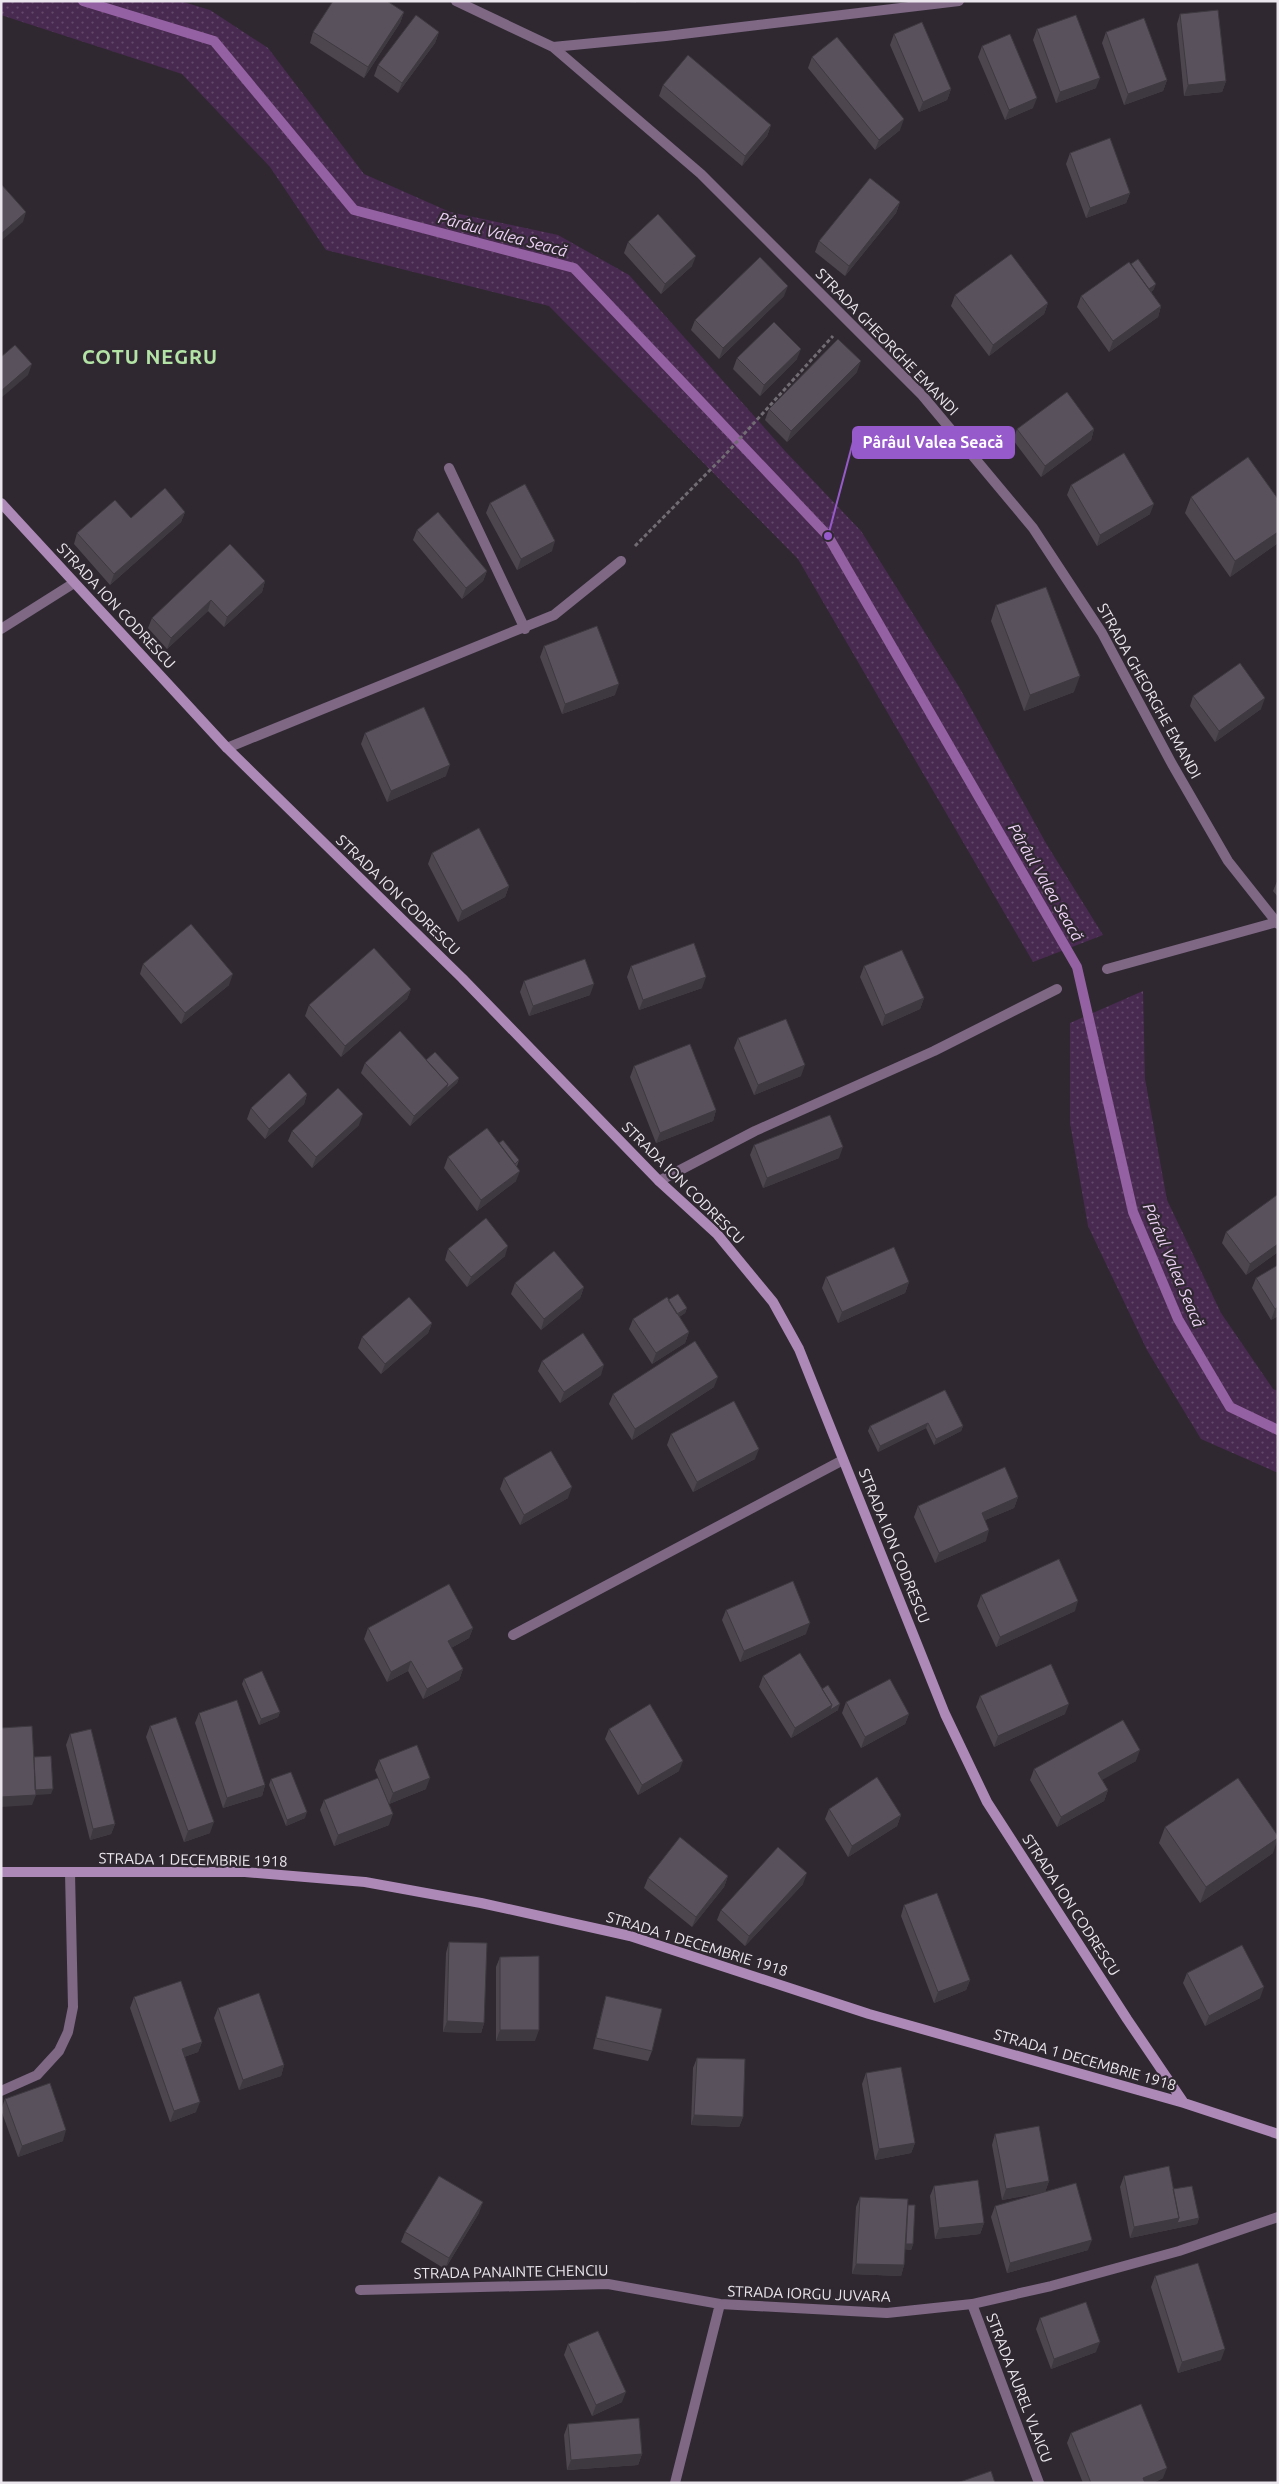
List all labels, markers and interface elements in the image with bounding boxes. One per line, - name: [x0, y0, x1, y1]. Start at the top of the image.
- water label: Pârâul Valea Seacă: [436, 208, 570, 260]
- street label: STRADA GHEORGHE EMANDI: [813, 265, 962, 419]
- district label: COTU NEGRU: [82, 345, 218, 368]
- callout: Pârâul Valea Seacă: [853, 427, 1014, 458]
- text: Pârâul Valea Seacă: [863, 433, 1003, 451]
- street label: STRADA ION CODRESCU: [54, 539, 179, 672]
- street label: STRADA GHEORGHE EMANDI: [1094, 600, 1205, 781]
- water label: Pârâul Valea Seacă: [1005, 820, 1087, 944]
- street label: STRADA ION CODRESCU: [333, 831, 464, 958]
- street label: STRADA ION CODRESCU: [619, 1118, 748, 1247]
- water label: Pârâul Valea Seacă: [1140, 1200, 1208, 1330]
- street label: STRADA ION CODRESCU: [856, 1466, 933, 1626]
- street label: STRADA ION CODRESCU: [1019, 1831, 1124, 1979]
- street label: STRADA 1 DECEMBRIE 1918: [98, 1849, 288, 1870]
- street label: STRADA 1 DECEMBRIE 1918: [604, 1908, 790, 1979]
- street label: STRADA 1 DECEMBRIE 1918: [992, 2025, 1178, 2094]
- street label: STRADA PANAINTE CHENCIU: [414, 2261, 608, 2282]
- street label: STRADA IORGU JUVARA: [727, 2282, 891, 2305]
- street label: STRADA AUREL VLAICU: [983, 2311, 1056, 2465]

